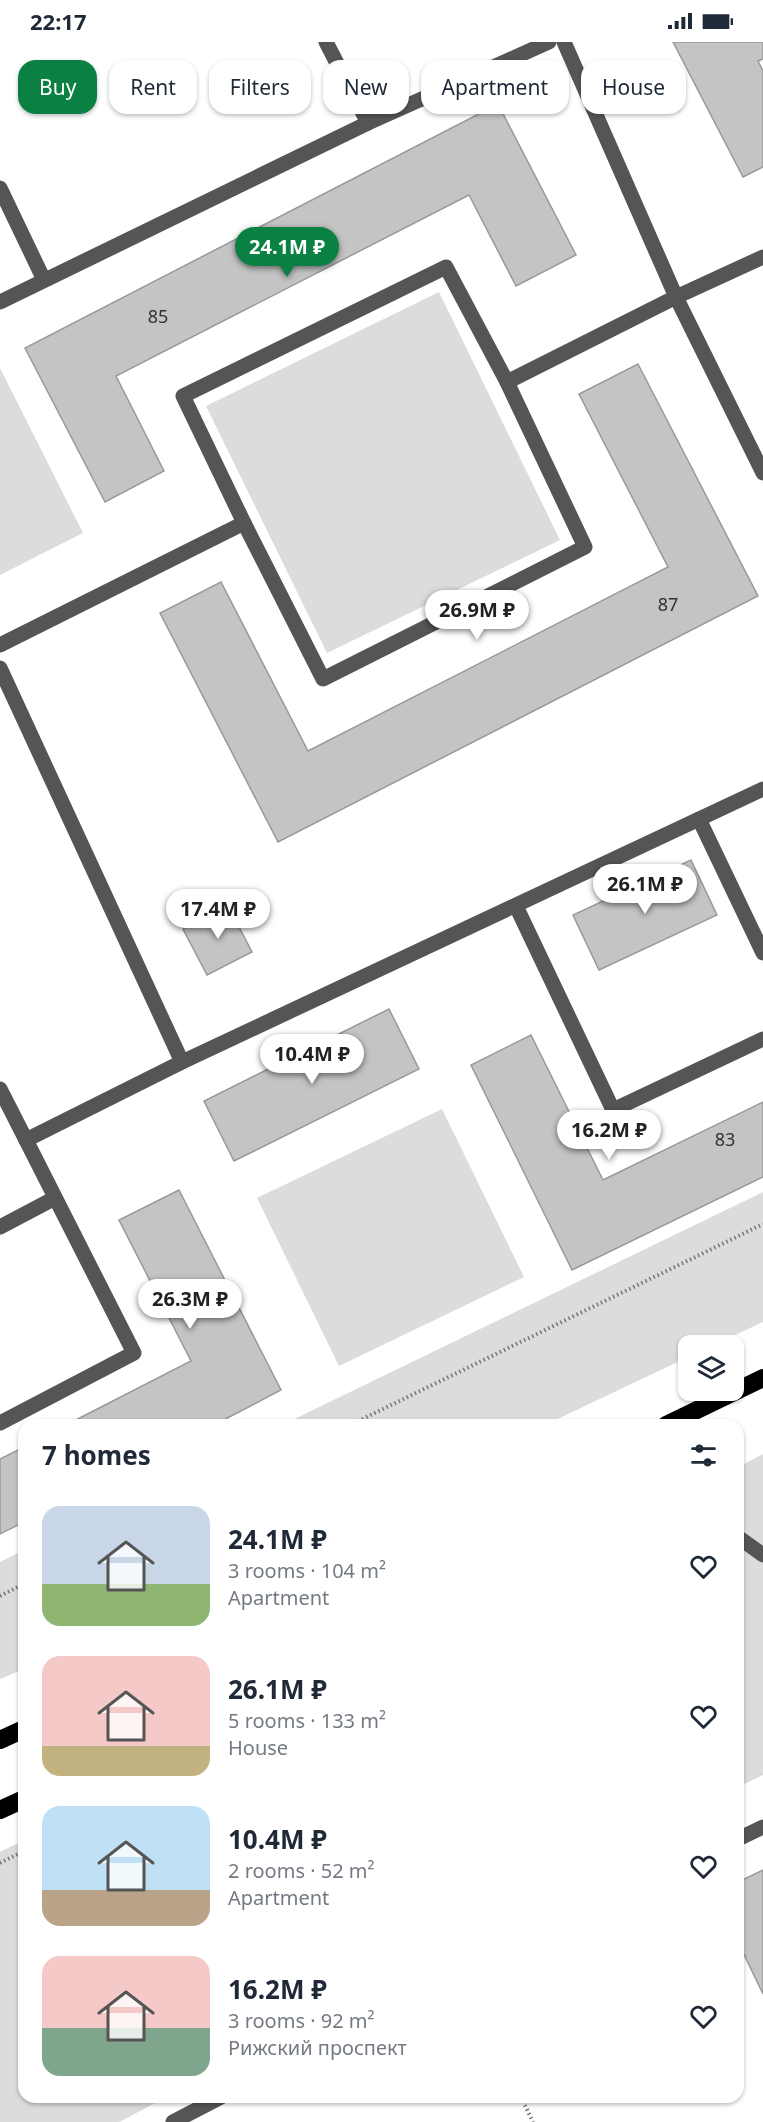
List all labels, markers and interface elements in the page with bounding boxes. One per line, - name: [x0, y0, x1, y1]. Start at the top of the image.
- text: 22:17: [30, 6, 87, 36]
- chip: Buy: [18, 60, 97, 114]
- chip: Rent: [109, 60, 197, 114]
- chip: Filters: [209, 60, 311, 114]
- chip: New: [323, 60, 409, 114]
- chip: Apartment: [421, 60, 569, 114]
- chip: House: [581, 60, 686, 114]
- pin: 24.1M ₽: [232, 227, 342, 278]
- text: 24.1M ₽: [249, 233, 325, 260]
- house number: 85: [148, 304, 168, 328]
- pin: 26.9M ₽: [422, 590, 532, 641]
- house number: 87: [658, 592, 678, 616]
- text: 26.9M ₽: [439, 596, 515, 623]
- pin: 26.1M ₽: [590, 864, 700, 915]
- text: 26.1M ₽: [607, 870, 683, 897]
- pin: 17.4M ₽: [163, 889, 273, 940]
- text: 17.4M ₽: [180, 895, 256, 922]
- pin: 10.4M ₽: [257, 1034, 367, 1085]
- text: 10.4M ₽: [274, 1040, 350, 1067]
- pin: 16.2M ₽: [554, 1110, 664, 1161]
- text: 16.2M ₽: [571, 1116, 647, 1143]
- house number: 83: [715, 1127, 735, 1151]
- pin: 26.3M ₽: [135, 1279, 245, 1330]
- text: 26.3M ₽: [152, 1285, 228, 1312]
- map controls: [678, 1335, 744, 1401]
- button: layers: [678, 1335, 744, 1401]
- text: 7 homes: [42, 1437, 151, 1473]
- icon: filters: [687, 1439, 720, 1472]
- text: 24.1M ₽: [228, 1521, 327, 1557]
- icon: home: [90, 1530, 162, 1602]
- icon: heart: [687, 1550, 720, 1583]
- text: 3 rooms · 104 m²: [228, 1557, 386, 1584]
- text: Apartment: [228, 1584, 329, 1611]
- text: 26.1M ₽: [228, 1671, 327, 1707]
- icon: home: [90, 1680, 162, 1752]
- icon: heart: [687, 1700, 720, 1733]
- text: 5 rooms · 133 m²: [228, 1707, 386, 1734]
- text: House: [228, 1734, 288, 1761]
- text: 10.4M ₽: [228, 1821, 327, 1857]
- icon: home: [90, 1830, 162, 1902]
- icon: heart: [687, 1850, 720, 1883]
- text: 2 rooms · 52 m²: [228, 1857, 375, 1884]
- text: Apartment: [228, 1884, 329, 1911]
- text: 16.2M ₽: [228, 1971, 327, 2007]
- icon: home: [90, 1980, 162, 2052]
- icon: heart: [687, 2000, 720, 2033]
- text: 3 rooms · 92 m²: [228, 2007, 375, 2034]
- text: Рижский проспект: [228, 2034, 407, 2061]

